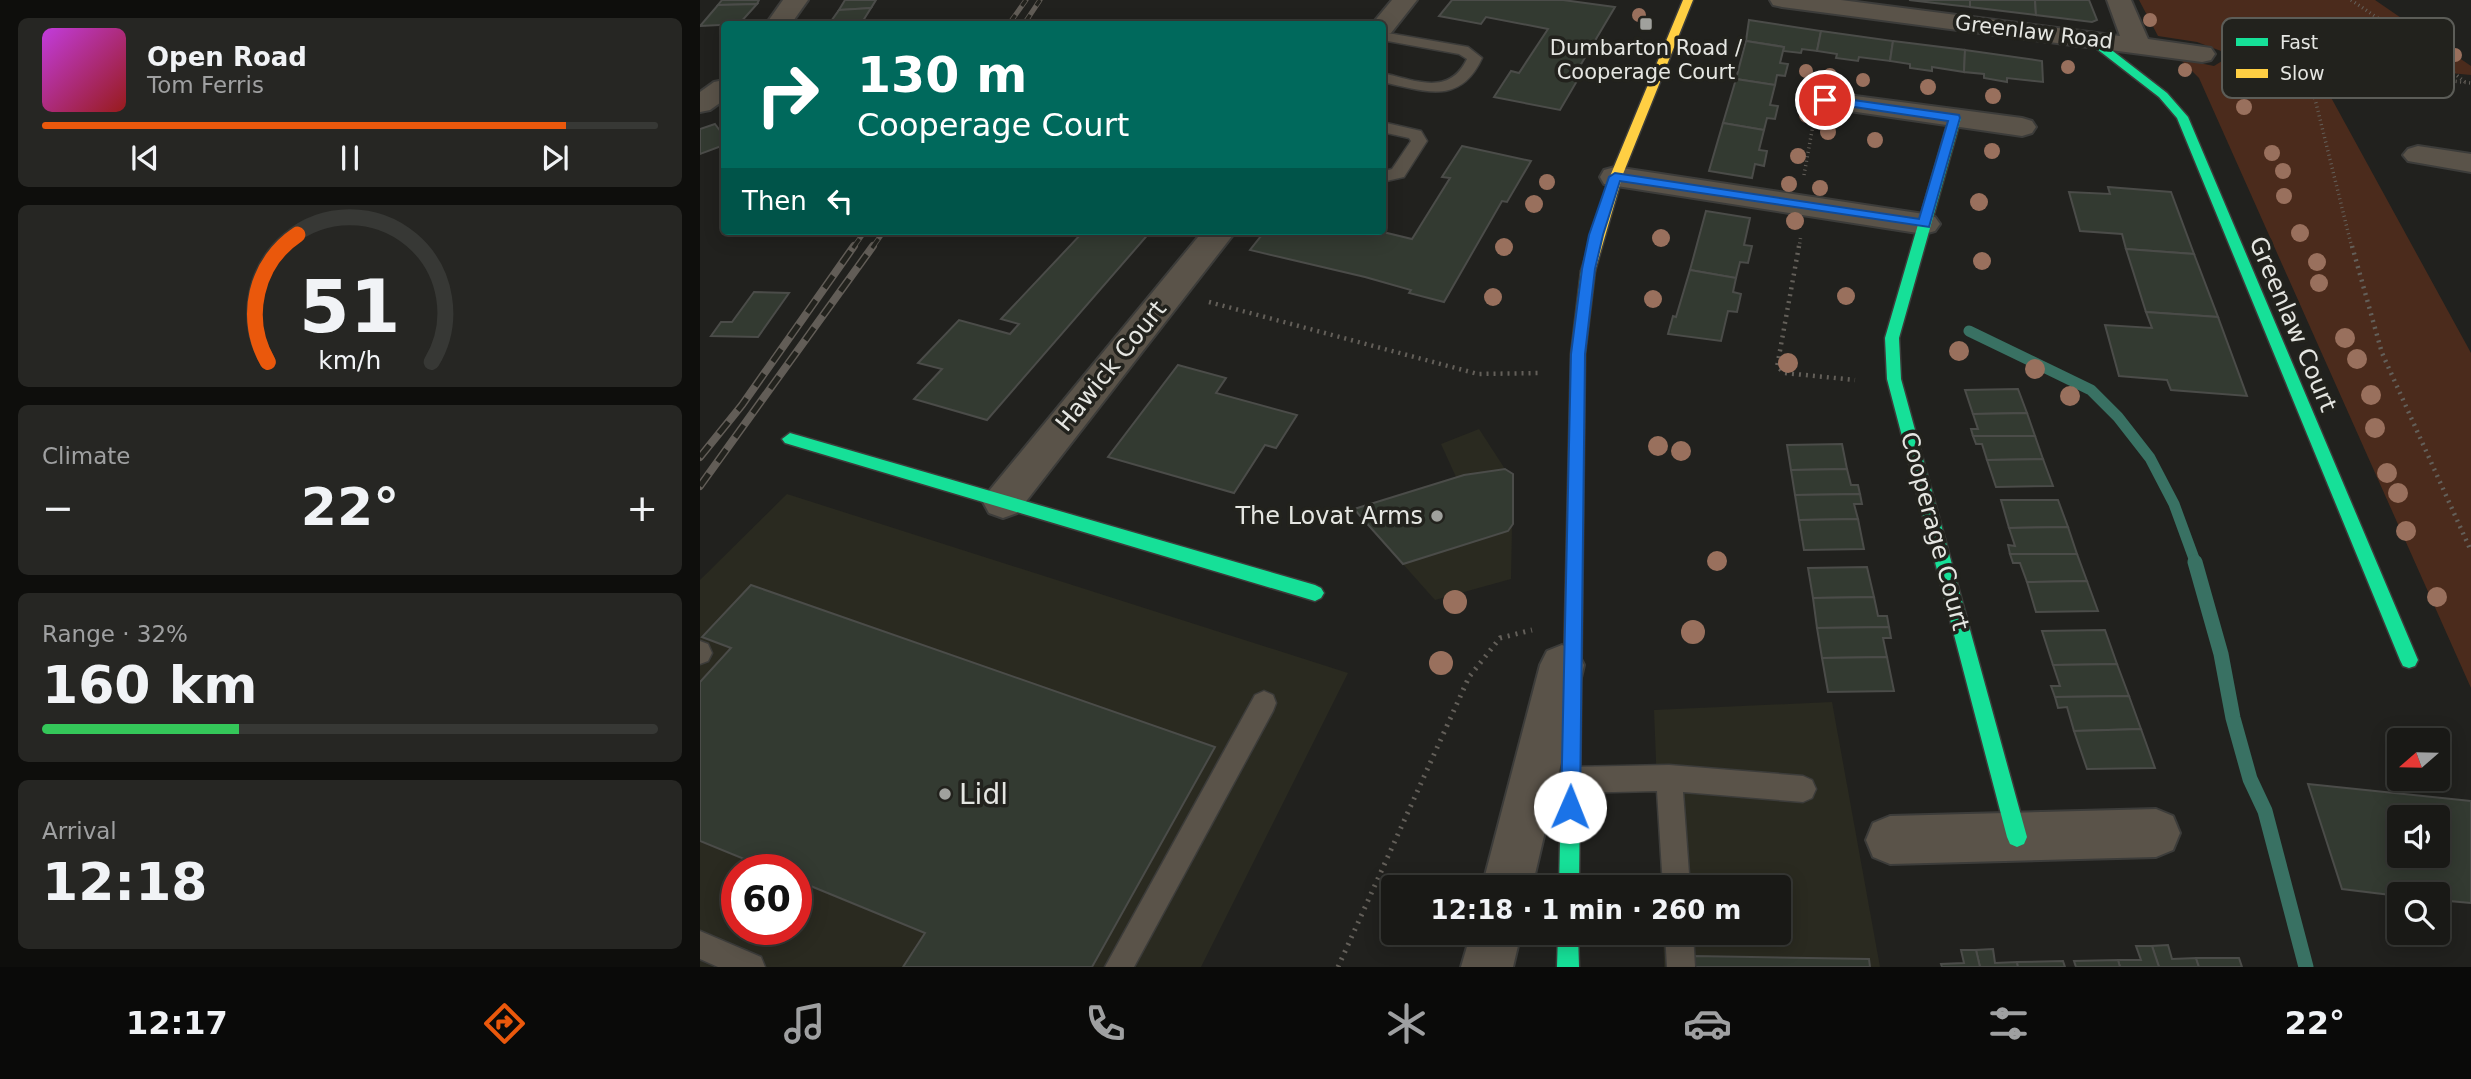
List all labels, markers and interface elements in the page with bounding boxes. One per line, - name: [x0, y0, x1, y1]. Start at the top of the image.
- street label: Greenlaw Road: [1954, 10, 2114, 54]
- marker: Dumbarton Road / Cooperage Court: [1638, 16, 1654, 32]
- legend: [2222, 18, 2454, 98]
- text: Fast: [2280, 31, 2318, 53]
- place label: Dumbarton Road / Cooperage Court: [1550, 36, 1743, 84]
- text: Open Road: [147, 42, 307, 72]
- text: 130 m: [857, 47, 1027, 104]
- icon: right: [742, 49, 833, 140]
- text: Slow: [2280, 62, 2325, 84]
- pin: [1795, 70, 1855, 130]
- text: Tom Ferris: [147, 72, 264, 98]
- icon: arrive: [1806, 81, 1844, 119]
- text: Cooperage Court: [857, 106, 1129, 144]
- icon: previous: [126, 139, 164, 177]
- icon: pause: [331, 139, 369, 177]
- icon: next: [536, 139, 574, 177]
- icon: left: [821, 182, 859, 220]
- text: Then: [742, 186, 807, 216]
- street label: Greenlaw Court: [2244, 232, 2342, 416]
- text: 51: [299, 265, 401, 350]
- street label: Hawick Court: [1050, 295, 1172, 437]
- text: km/h: [318, 346, 382, 375]
- street label: Cooperage Court: [1895, 429, 1975, 633]
- text: Climate: [42, 443, 131, 469]
- text: 22°: [301, 477, 399, 537]
- text: −: [42, 486, 74, 530]
- text: +: [626, 486, 658, 530]
- place label: The Lovat Arms: [1234, 502, 1423, 530]
- marker: The Lovat Arms: [1429, 508, 1445, 524]
- text: Range · 32%: [42, 621, 188, 647]
- text: 160 km: [42, 655, 257, 715]
- north arrow: [2387, 728, 2450, 791]
- map controls: [2387, 728, 2450, 945]
- position arrow: [1533, 770, 1607, 844]
- place label: Lidl: [959, 778, 1008, 811]
- marker: Lidl: [937, 786, 953, 802]
- button: sound: [2387, 805, 2450, 868]
- text: Arrival: [42, 818, 117, 844]
- text: 12:18: [42, 852, 208, 912]
- speed limit sign: 60: [721, 854, 812, 945]
- button: search: [2387, 882, 2450, 945]
- text: 12:18 · 1 min · 260 m: [1431, 895, 1741, 925]
- icon: directions: [480, 999, 529, 1048]
- icon: music: [780, 999, 829, 1048]
- icon: phone: [1081, 999, 1130, 1048]
- icon: climate: [1382, 999, 1431, 1048]
- icon: car: [1683, 999, 1732, 1048]
- icon: filters: [1984, 999, 2033, 1048]
- text: 12:17: [126, 1004, 228, 1042]
- text: 22°: [2284, 1004, 2345, 1042]

